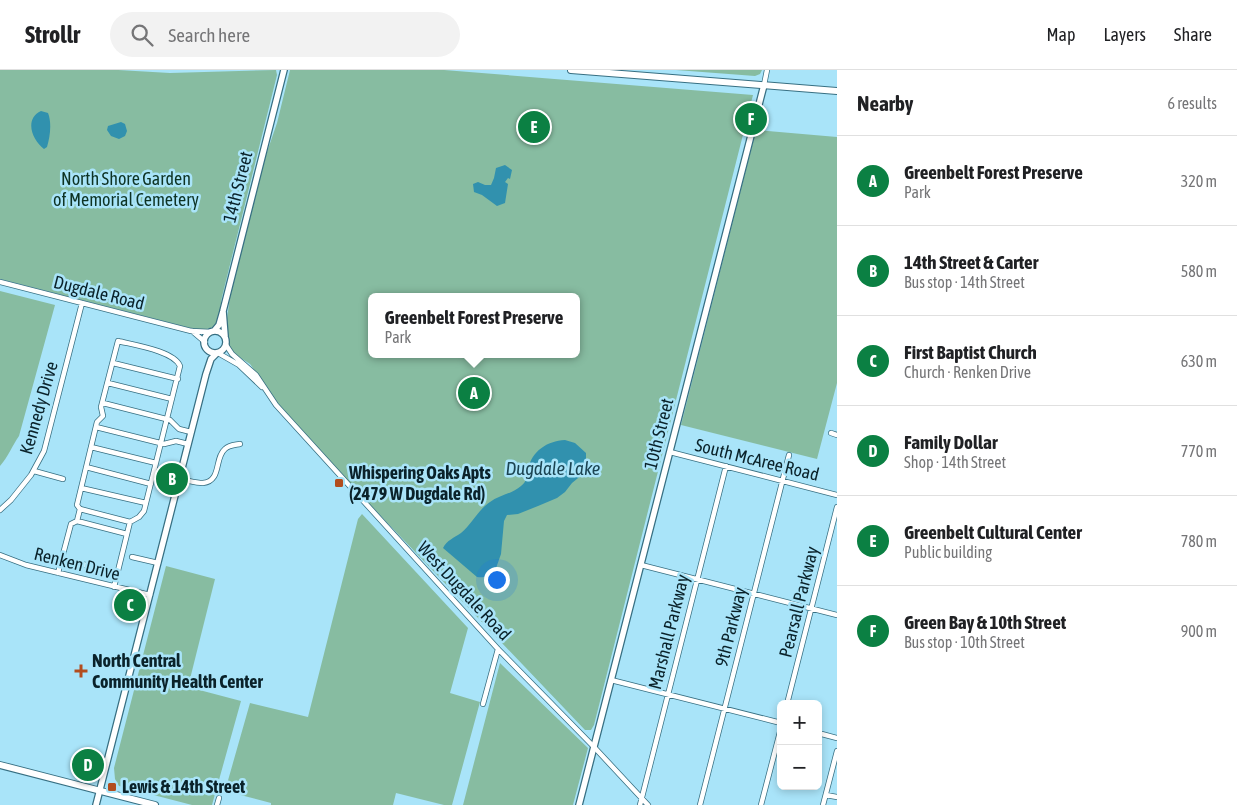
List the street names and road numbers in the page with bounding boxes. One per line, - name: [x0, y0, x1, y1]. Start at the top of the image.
- street label: 14th Street: [219, 149, 257, 225]
- street label: Dugdale Road: [52, 271, 147, 314]
- street label: Kennedy Drive: [15, 359, 62, 457]
- street label: 10th Street: [640, 396, 678, 472]
- street label: South McAree Road: [693, 434, 821, 485]
- street label: West Dugdale Road: [413, 537, 515, 644]
- street label: Renken Drive: [32, 543, 122, 584]
- street label: Pearsall Parkway: [775, 544, 822, 660]
- street label: Marshall Parkway: [644, 572, 693, 691]
- street label: 9th Parkway: [710, 585, 751, 669]

